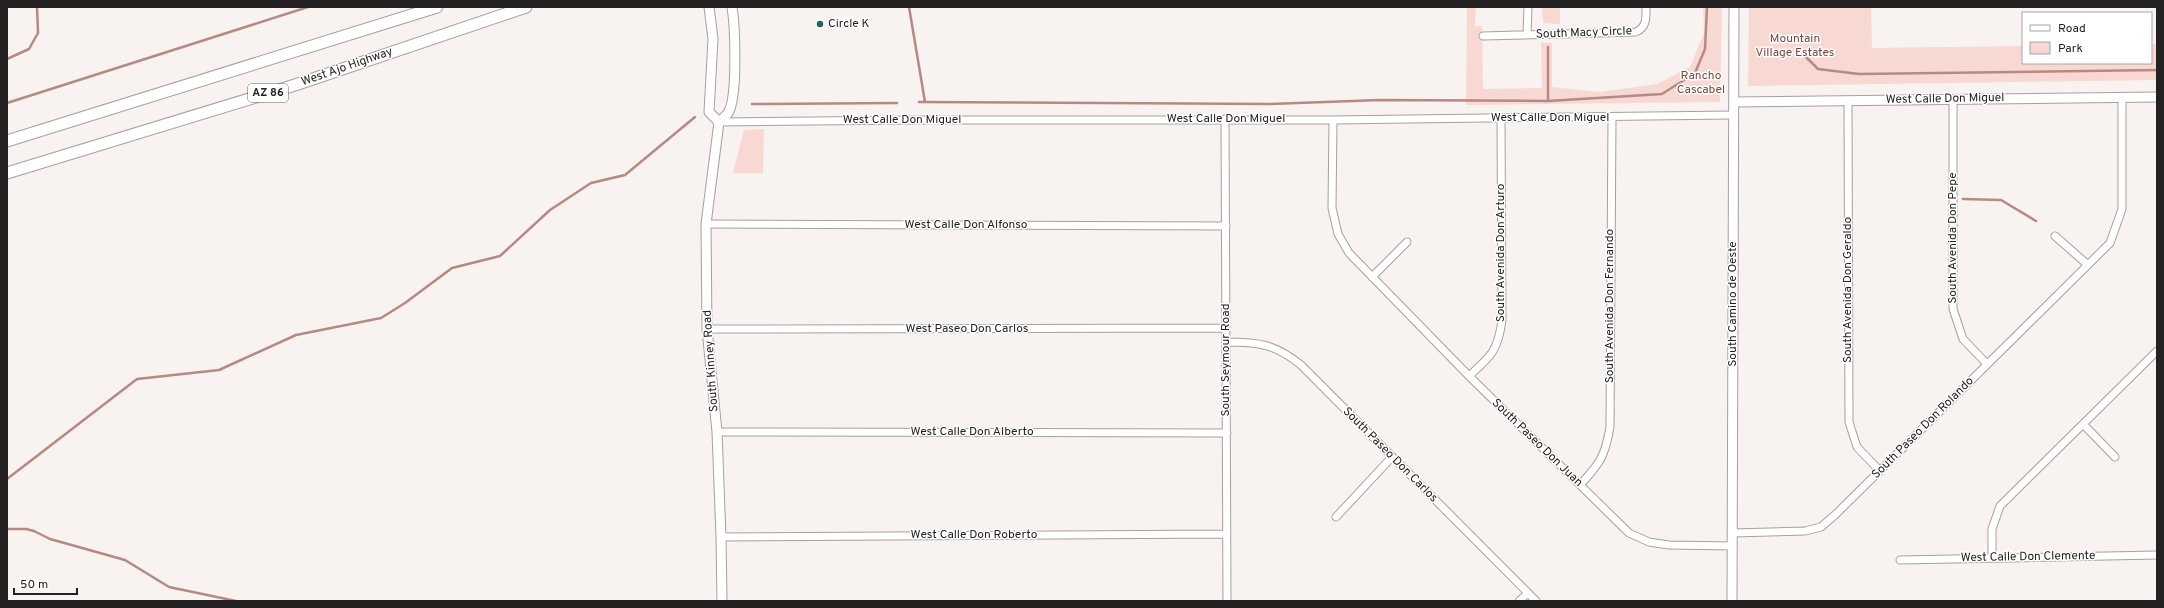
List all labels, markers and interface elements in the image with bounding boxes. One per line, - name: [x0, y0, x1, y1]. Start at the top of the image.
- legend: [2022, 12, 2152, 64]
- place label: Circle K: [828, 16, 870, 32]
- marker: Circle K: [815, 19, 825, 29]
- text: Road: [2058, 21, 2086, 37]
- street label: South Macy Circle: [1536, 23, 1632, 43]
- park label: Mountain Village Estates: [1755, 31, 1835, 61]
- text: Park: [2058, 41, 2083, 57]
- street label: West Ajo Highway: [299, 44, 395, 90]
- park label: Rancho Cascabel: [1677, 68, 1725, 98]
- road number: AZ 86: [248, 84, 288, 102]
- street label: West Calle Don Miguel: [1886, 90, 2004, 108]
- street label: West Calle Don Miguel: [1491, 110, 1609, 126]
- street label: West Calle Don Miguel: [1167, 111, 1285, 127]
- street label: West Calle Don Miguel: [843, 112, 961, 128]
- street label: South Avenida Don Pepe: [1945, 172, 1961, 304]
- street label: South Avenida Don Arturo: [1493, 183, 1509, 322]
- street label: West Calle Don Alfonso: [904, 217, 1028, 233]
- street label: South Avenida Don Geraldo: [1840, 217, 1856, 363]
- street label: South Avenida Don Fernando: [1602, 228, 1618, 383]
- street label: South Camino de Oeste: [1725, 241, 1741, 367]
- street label: South Seymour Road: [1218, 303, 1234, 417]
- street label: South Kinney Road: [699, 309, 723, 413]
- street label: West Paseo Don Carlos: [906, 321, 1028, 337]
- street label: South Paseo Don Rolando: [1868, 373, 1978, 483]
- street label: South Paseo Don Juan: [1488, 395, 1586, 491]
- street label: South Paseo Don Carlos: [1339, 404, 1441, 506]
- street label: West Calle Don Alberto: [910, 424, 1034, 440]
- street label: West Calle Don Roberto: [911, 527, 1038, 543]
- street label: West Calle Don Clemente: [1960, 548, 2096, 566]
- scale bar: [14, 570, 77, 596]
- text: 50 m: [20, 577, 48, 593]

